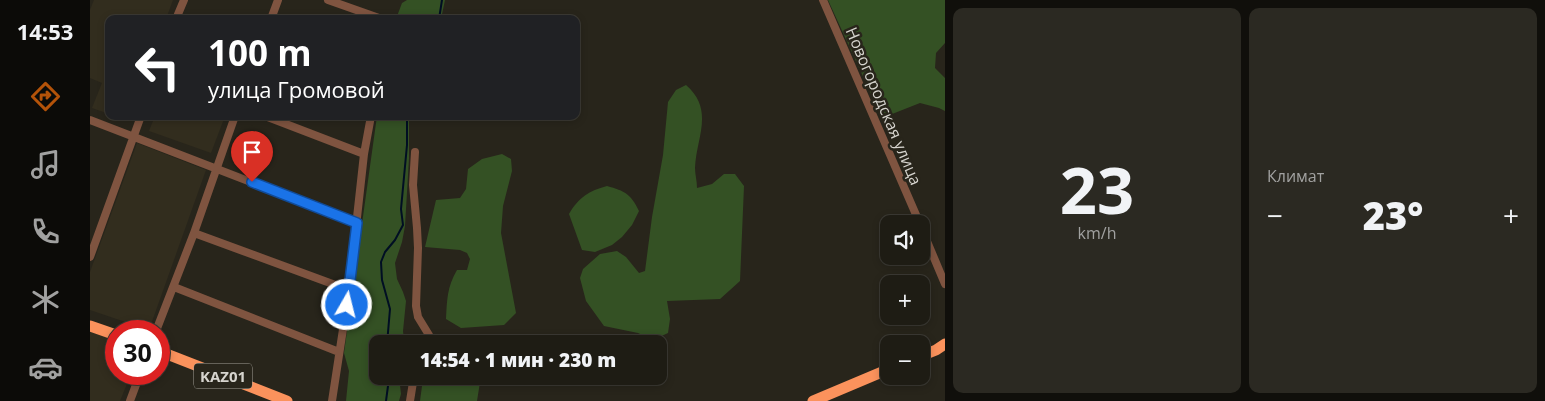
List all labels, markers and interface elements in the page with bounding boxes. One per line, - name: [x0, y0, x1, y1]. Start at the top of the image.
- text: 14:53: [17, 16, 73, 46]
- street label: Новогородская улица: [841, 24, 927, 188]
- text: 100 m: [208, 29, 312, 76]
- icon: left: [125, 35, 190, 100]
- text: улица Громовой: [208, 74, 385, 104]
- icon: directions: [28, 79, 63, 114]
- pin: [231, 131, 273, 182]
- icon: arrive: [238, 138, 266, 166]
- text: 23: [1060, 145, 1134, 233]
- icon: music: [28, 147, 63, 182]
- text: Климат: [1267, 165, 1324, 187]
- text: 23°: [1363, 189, 1423, 241]
- text: −: [1267, 196, 1283, 234]
- text: +: [1503, 196, 1519, 234]
- icon: phone: [28, 214, 63, 249]
- map controls: [880, 215, 930, 385]
- button: sound: [880, 215, 930, 265]
- text: km/h: [1078, 222, 1116, 244]
- button: +: [880, 275, 930, 325]
- position arrow: [320, 278, 372, 330]
- icon: climate: [28, 282, 63, 317]
- speed limit sign: 30: [105, 320, 170, 385]
- button: −: [880, 335, 930, 385]
- text: 14:54 · 1 мин · 230 m: [420, 347, 616, 373]
- icon: car: [28, 350, 63, 385]
- road number: KАZ01: [194, 364, 252, 388]

